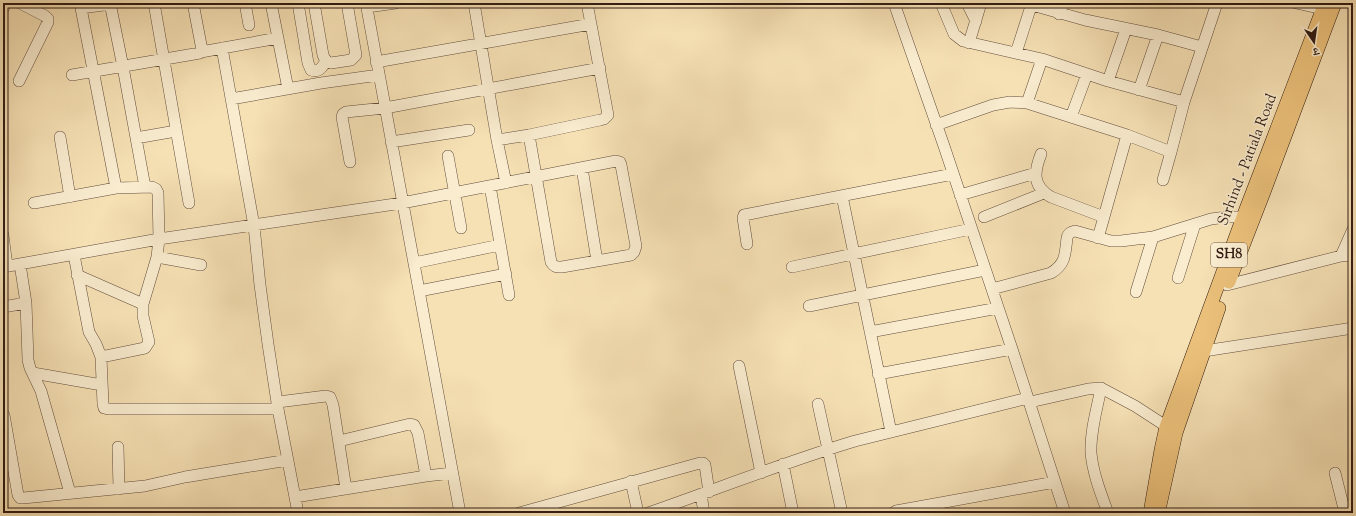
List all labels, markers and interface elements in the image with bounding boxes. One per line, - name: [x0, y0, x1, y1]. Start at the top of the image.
- north arrow: [1294, 22, 1334, 62]
- text: उ: [1310, 42, 1322, 60]
- street label: Sirhind - Patiala Road: [1213, 91, 1283, 229]
- road number: SH8: [1211, 243, 1247, 267]

